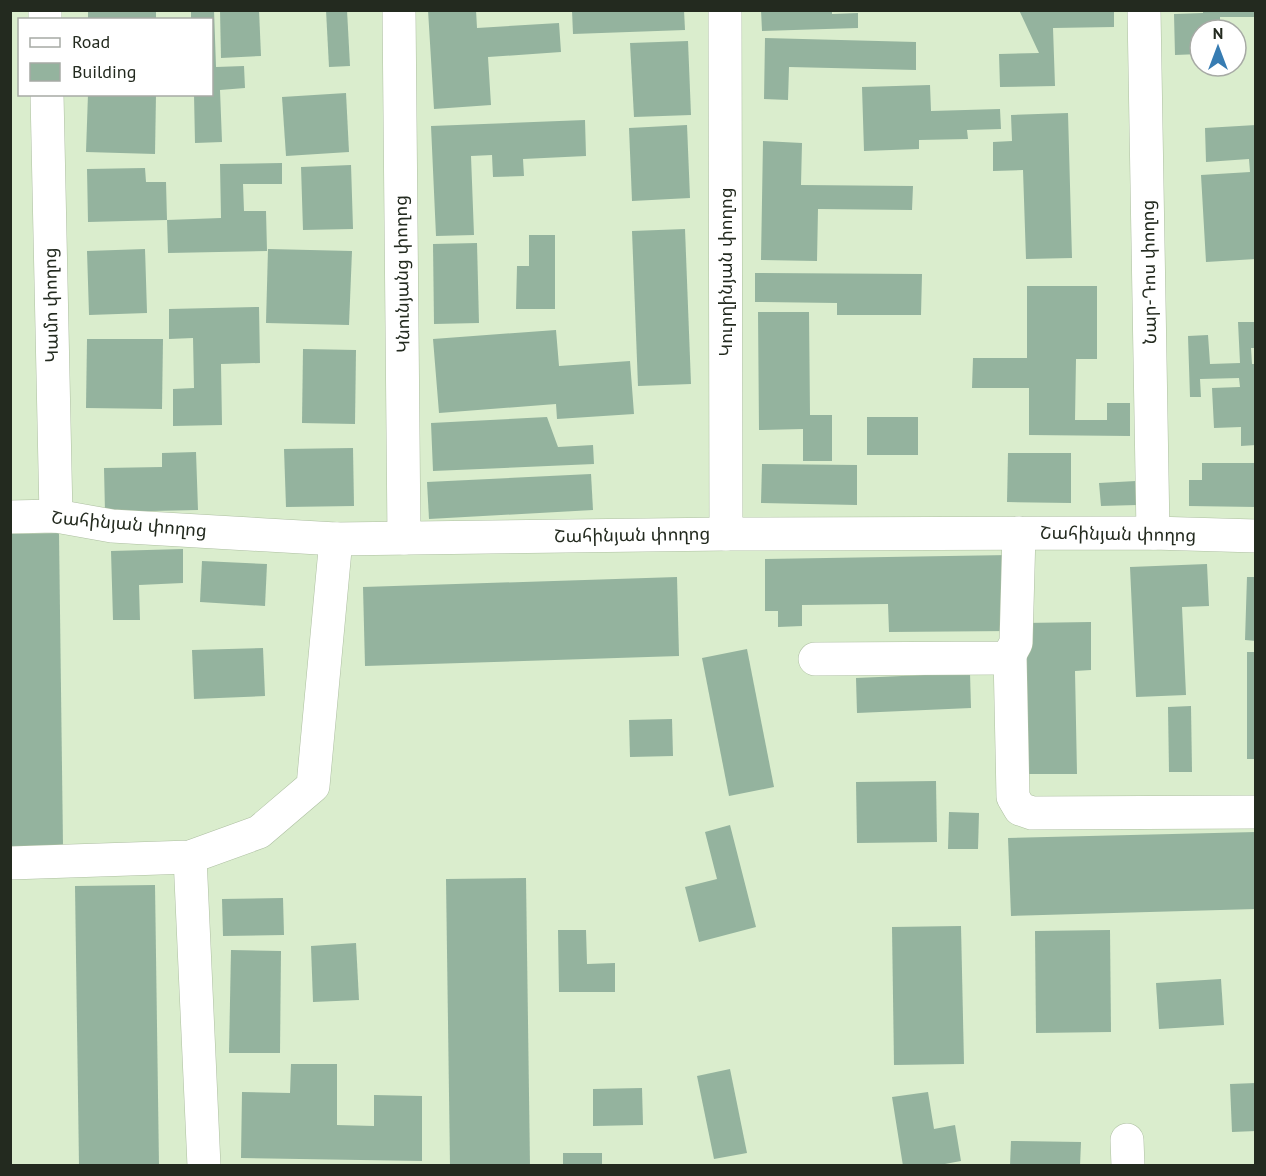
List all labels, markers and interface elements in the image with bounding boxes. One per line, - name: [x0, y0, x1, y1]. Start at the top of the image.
- legend: [18, 18, 213, 96]
- north arrow: [1188, 18, 1248, 78]
- text: N: [1213, 23, 1223, 43]
- text: Road: [72, 30, 110, 53]
- text: Building: [72, 60, 136, 83]
- street label: Կուրղինյան փողոց: [714, 188, 737, 356]
- street label: Կնունյանց փողոց: [389, 195, 414, 353]
- street label: Նար-Դոս փողոց: [1136, 200, 1161, 344]
- street label: Կամո փողոց: [38, 247, 63, 363]
- street label: Շահինյան փողոց: [50, 505, 208, 542]
- street label: Շահինյան փողոց: [1040, 521, 1196, 546]
- street label: Շահինյան փողոց: [554, 522, 710, 547]

